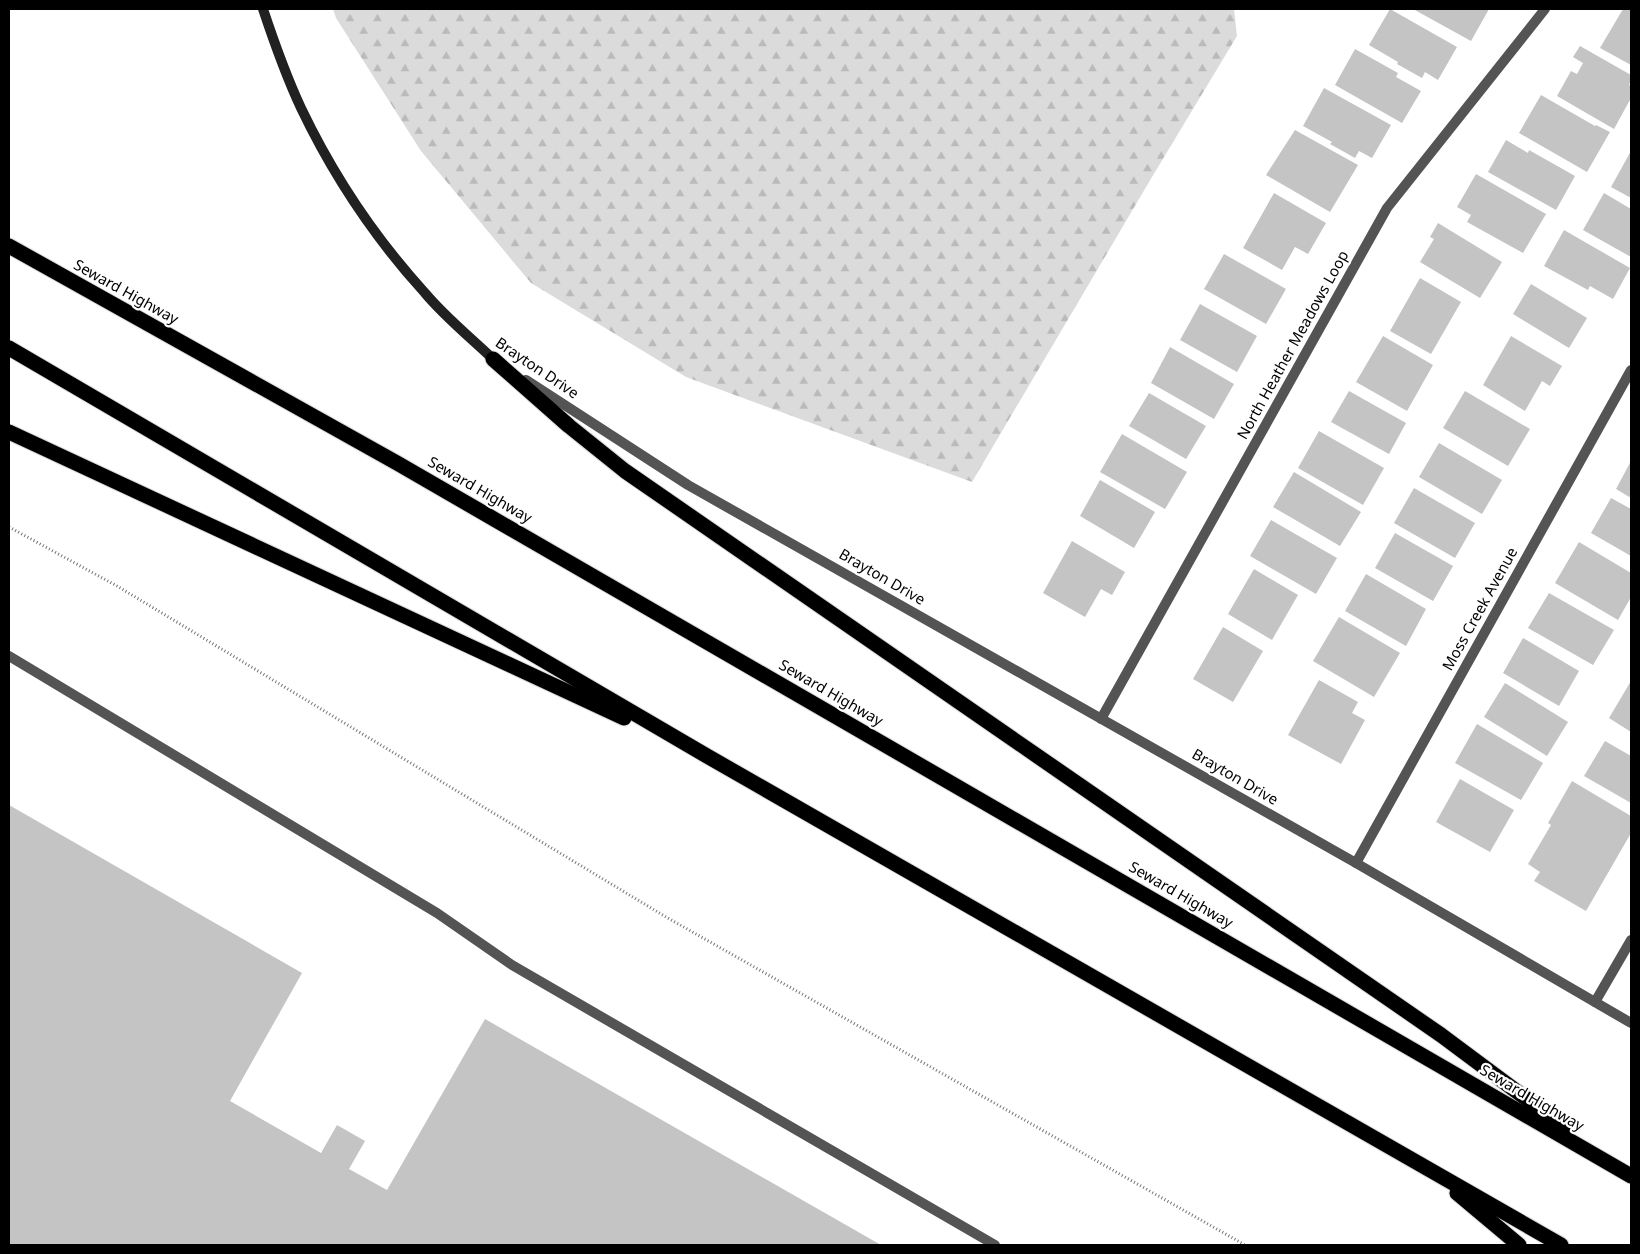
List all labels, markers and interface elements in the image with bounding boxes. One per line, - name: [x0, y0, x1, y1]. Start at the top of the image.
- street label: North Heather Meadows Loop: [1232, 246, 1353, 443]
- street label: Seward Highway: [70, 254, 183, 328]
- street label: Brayton Drive: [492, 332, 583, 402]
- street label: Seward Highway: [425, 451, 536, 527]
- street label: Brayton Drive: [836, 543, 929, 609]
- street label: Moss Creek Avenue: [1437, 543, 1521, 674]
- street label: Seward Highway: [776, 654, 887, 730]
- street label: Brayton Drive: [1189, 743, 1282, 809]
- street label: Seward Highway: [1126, 856, 1237, 932]
- street label: Seward Highway: [1477, 1059, 1588, 1135]

